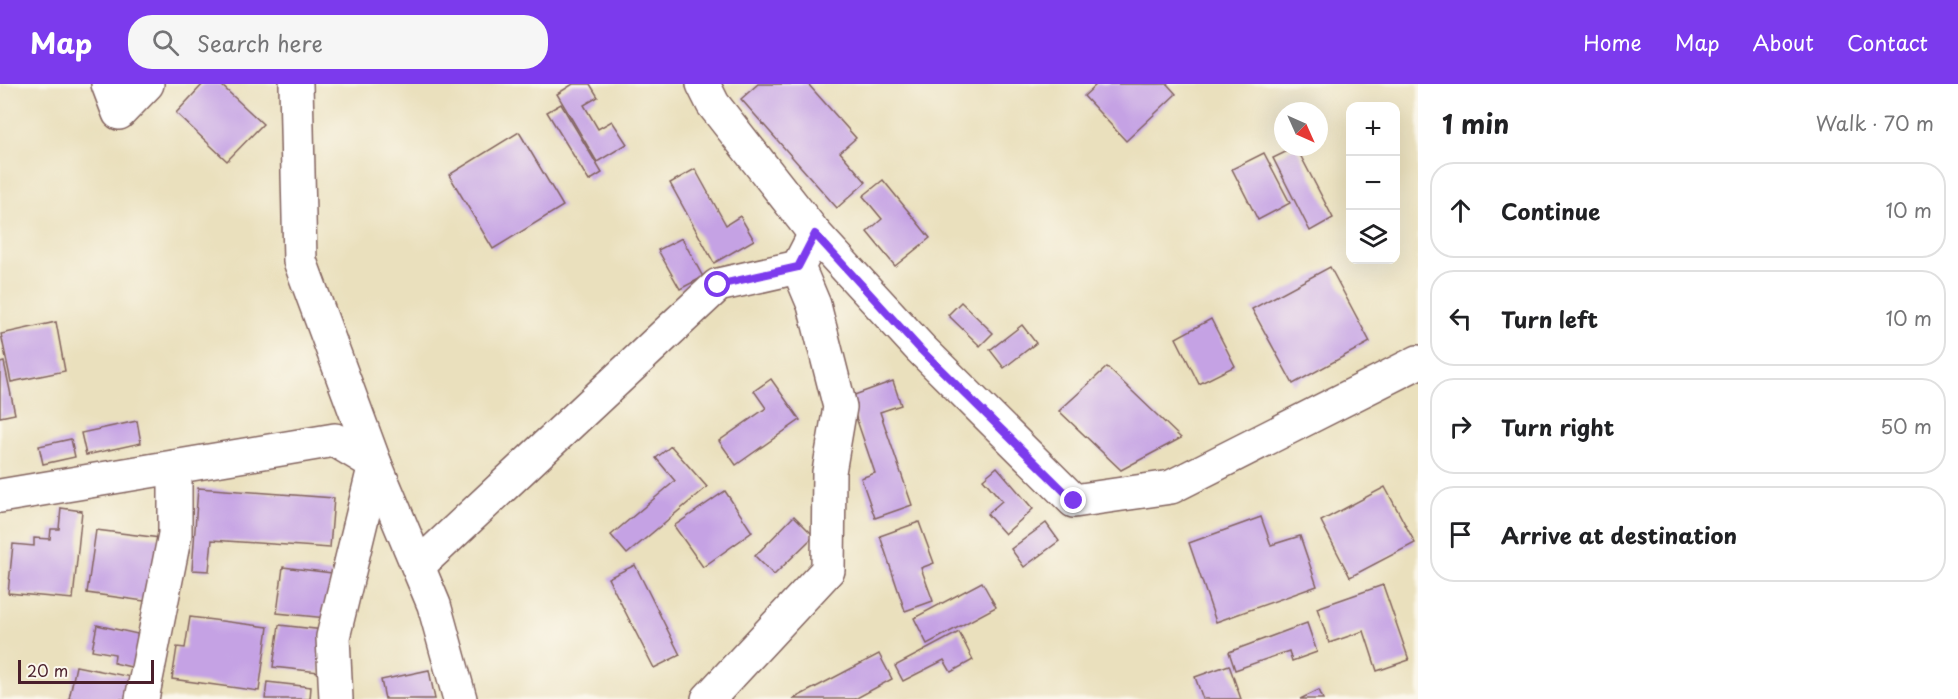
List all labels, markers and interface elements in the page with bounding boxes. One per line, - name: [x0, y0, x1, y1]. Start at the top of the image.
- search box: [128, 15, 548, 69]
- text: Map: [30, 21, 92, 64]
- icon: search: [149, 26, 182, 59]
- text: Search here: [197, 26, 323, 59]
- text: Home: [1583, 26, 1642, 58]
- text: Map: [1675, 26, 1720, 58]
- text: About: [1753, 26, 1814, 58]
- text: Contact: [1847, 26, 1928, 58]
- north arrow: [1274, 102, 1328, 156]
- map controls: [1346, 102, 1400, 264]
- button: +: [1346, 102, 1400, 156]
- text: 1 min: [1442, 104, 1509, 143]
- text: Walk · 70 m: [1816, 108, 1934, 138]
- button: −: [1346, 156, 1400, 210]
- icon: ahead: [1444, 194, 1477, 227]
- text: Continue: [1501, 194, 1600, 227]
- text: 10 m: [1885, 195, 1932, 225]
- button: layers: [1346, 210, 1400, 264]
- route start: [704, 271, 730, 297]
- icon: left: [1444, 302, 1477, 335]
- text: Turn left: [1501, 302, 1598, 335]
- text: 10 m: [1885, 303, 1932, 333]
- icon: right: [1444, 410, 1477, 443]
- text: Turn right: [1501, 410, 1614, 443]
- text: 50 m: [1880, 411, 1932, 441]
- route end: [1060, 487, 1086, 513]
- icon: arrive: [1444, 518, 1477, 551]
- text: Arrive at destination: [1501, 518, 1737, 551]
- scale bar: [18, 657, 154, 684]
- text: 20 m: [27, 658, 68, 682]

